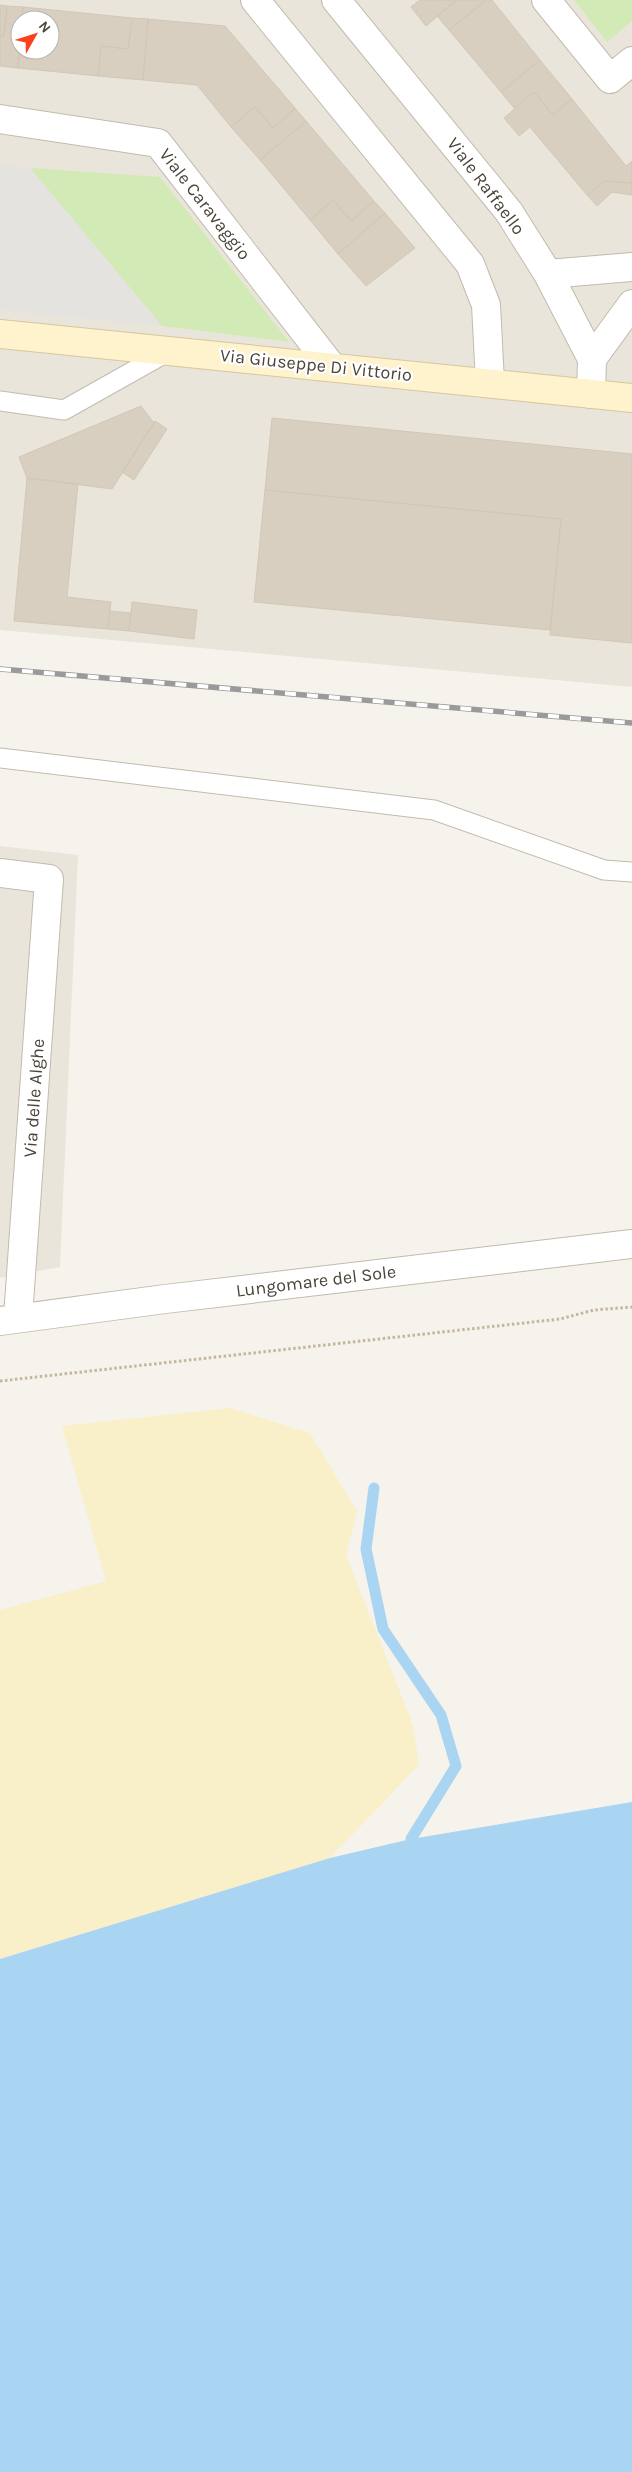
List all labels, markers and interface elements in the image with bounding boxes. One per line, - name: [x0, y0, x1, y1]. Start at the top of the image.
- north arrow: [10, 10, 60, 60]
- text: N: [35, 18, 54, 36]
- street label: Viale Raffaello: [442, 133, 530, 239]
- street label: Viale Caravaggio: [155, 144, 255, 264]
- street label: Via Giuseppe Di Vittorio: [219, 344, 413, 386]
- street label: Via delle Alghe: [19, 1038, 49, 1158]
- street label: Lungomare del Sole: [235, 1260, 397, 1302]

